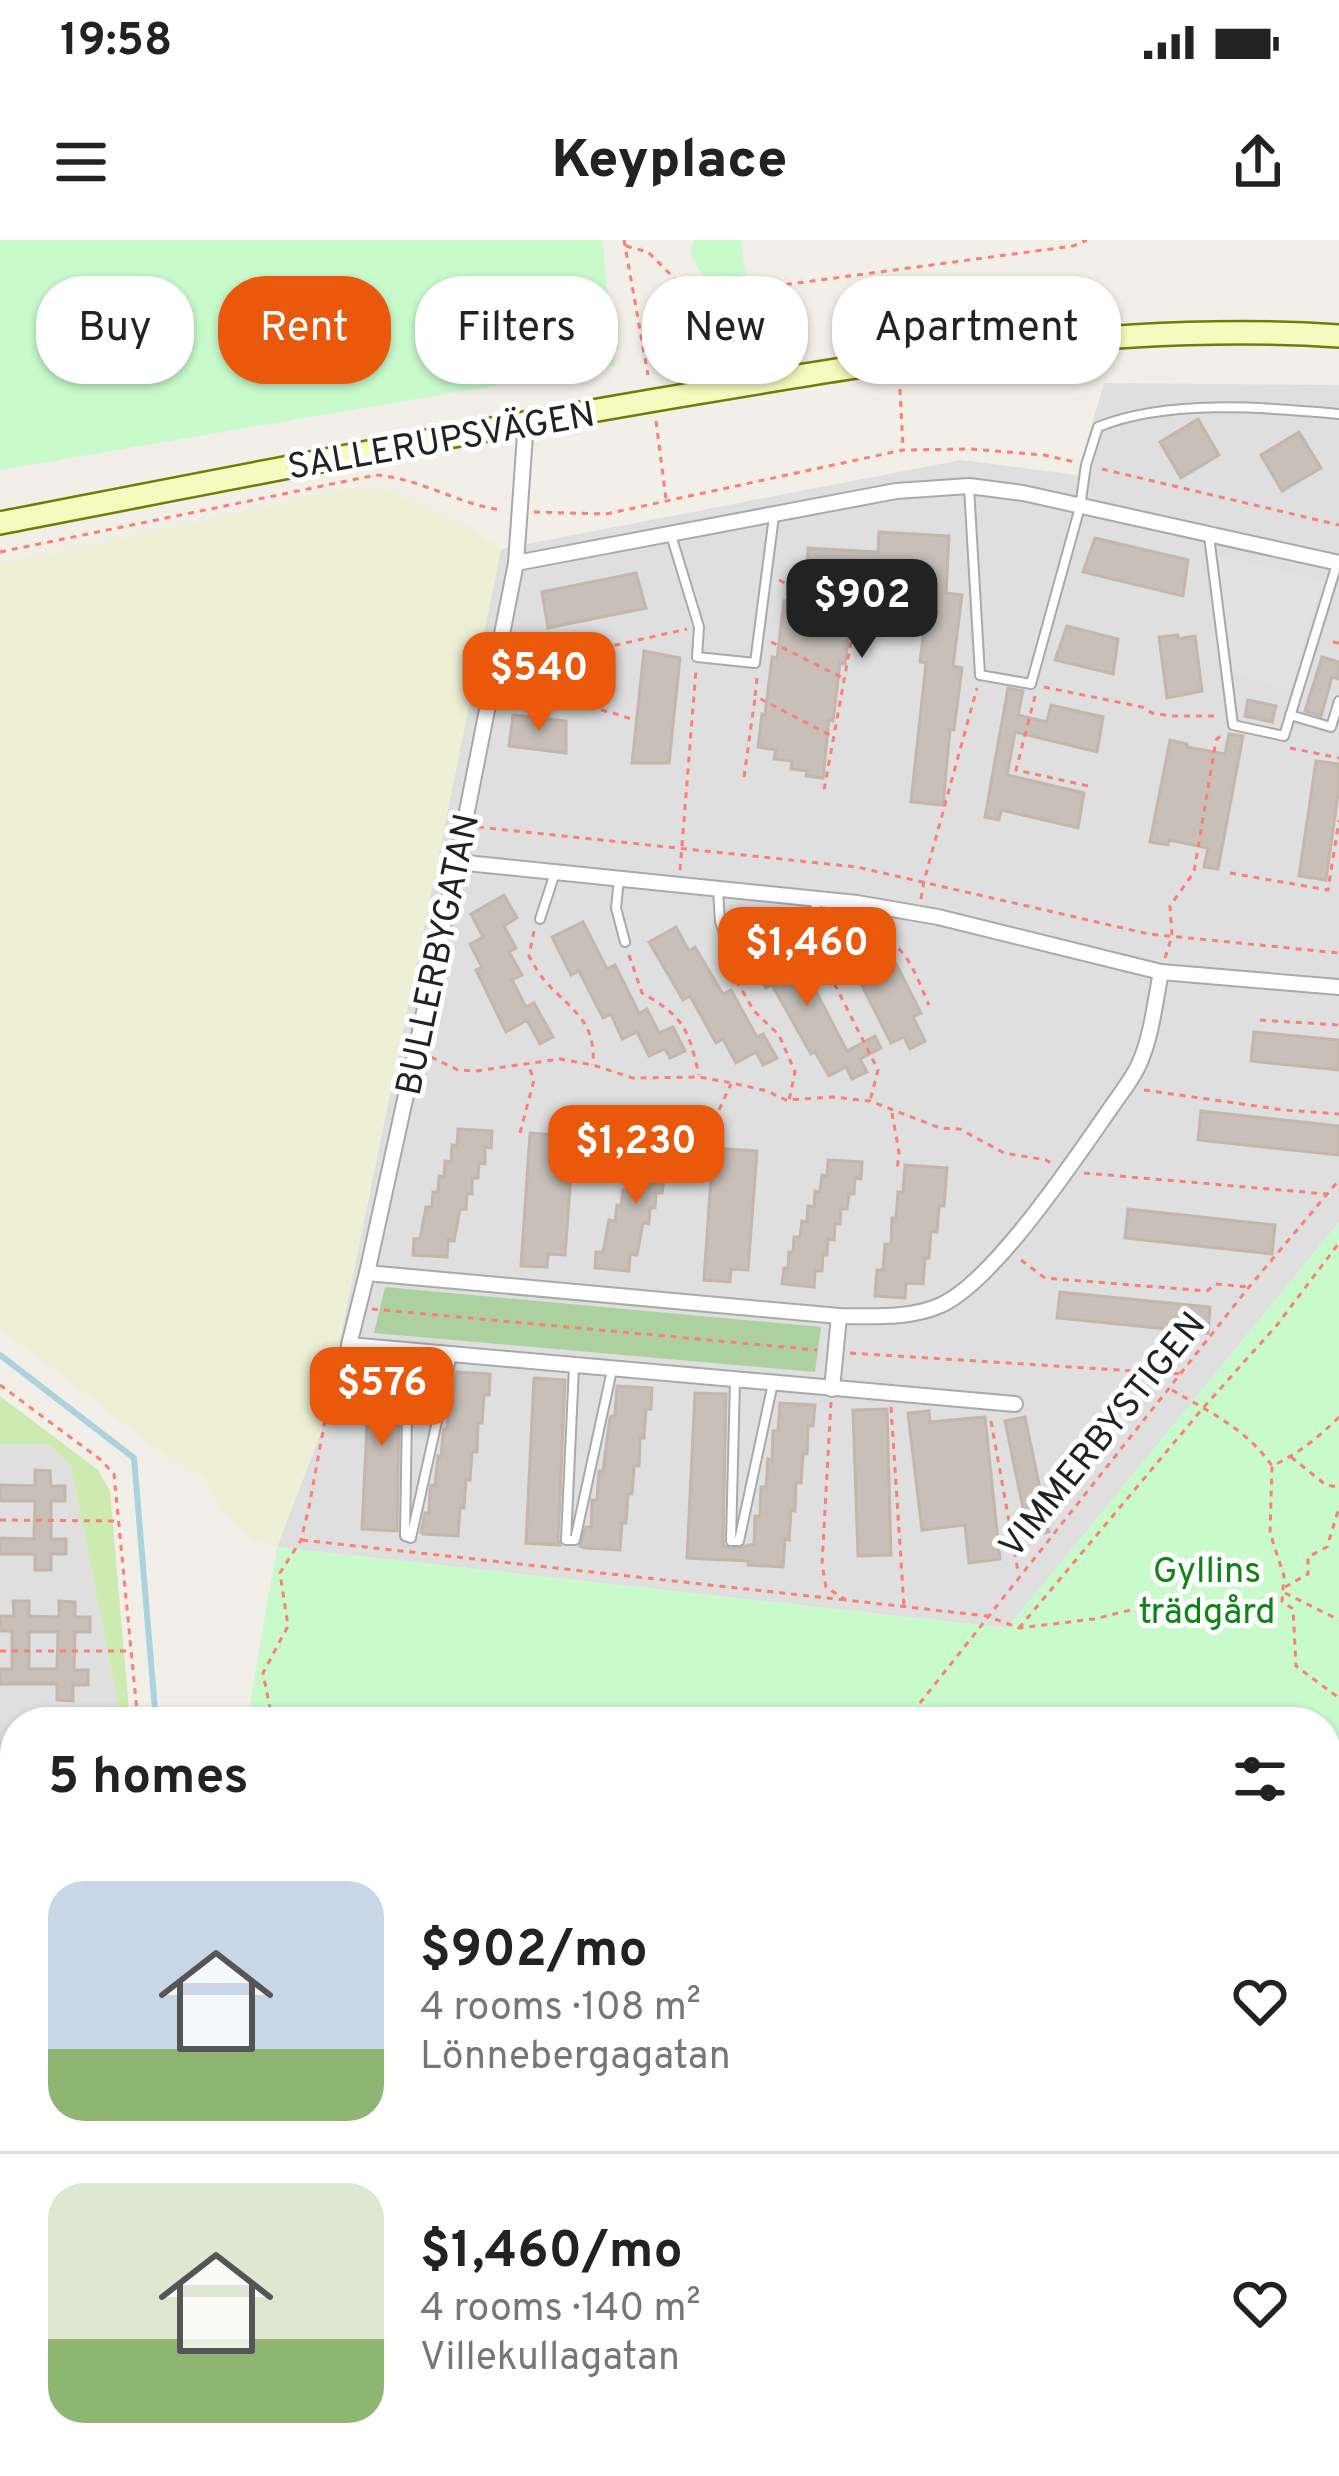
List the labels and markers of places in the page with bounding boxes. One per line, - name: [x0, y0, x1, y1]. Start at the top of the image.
- pin: $902: [791, 559, 933, 661]
- pin: $540: [468, 632, 610, 734]
- pin: $1,460: [709, 907, 905, 1009]
- pin: $1,230: [538, 1105, 734, 1207]
- pin: $576: [311, 1347, 453, 1449]

